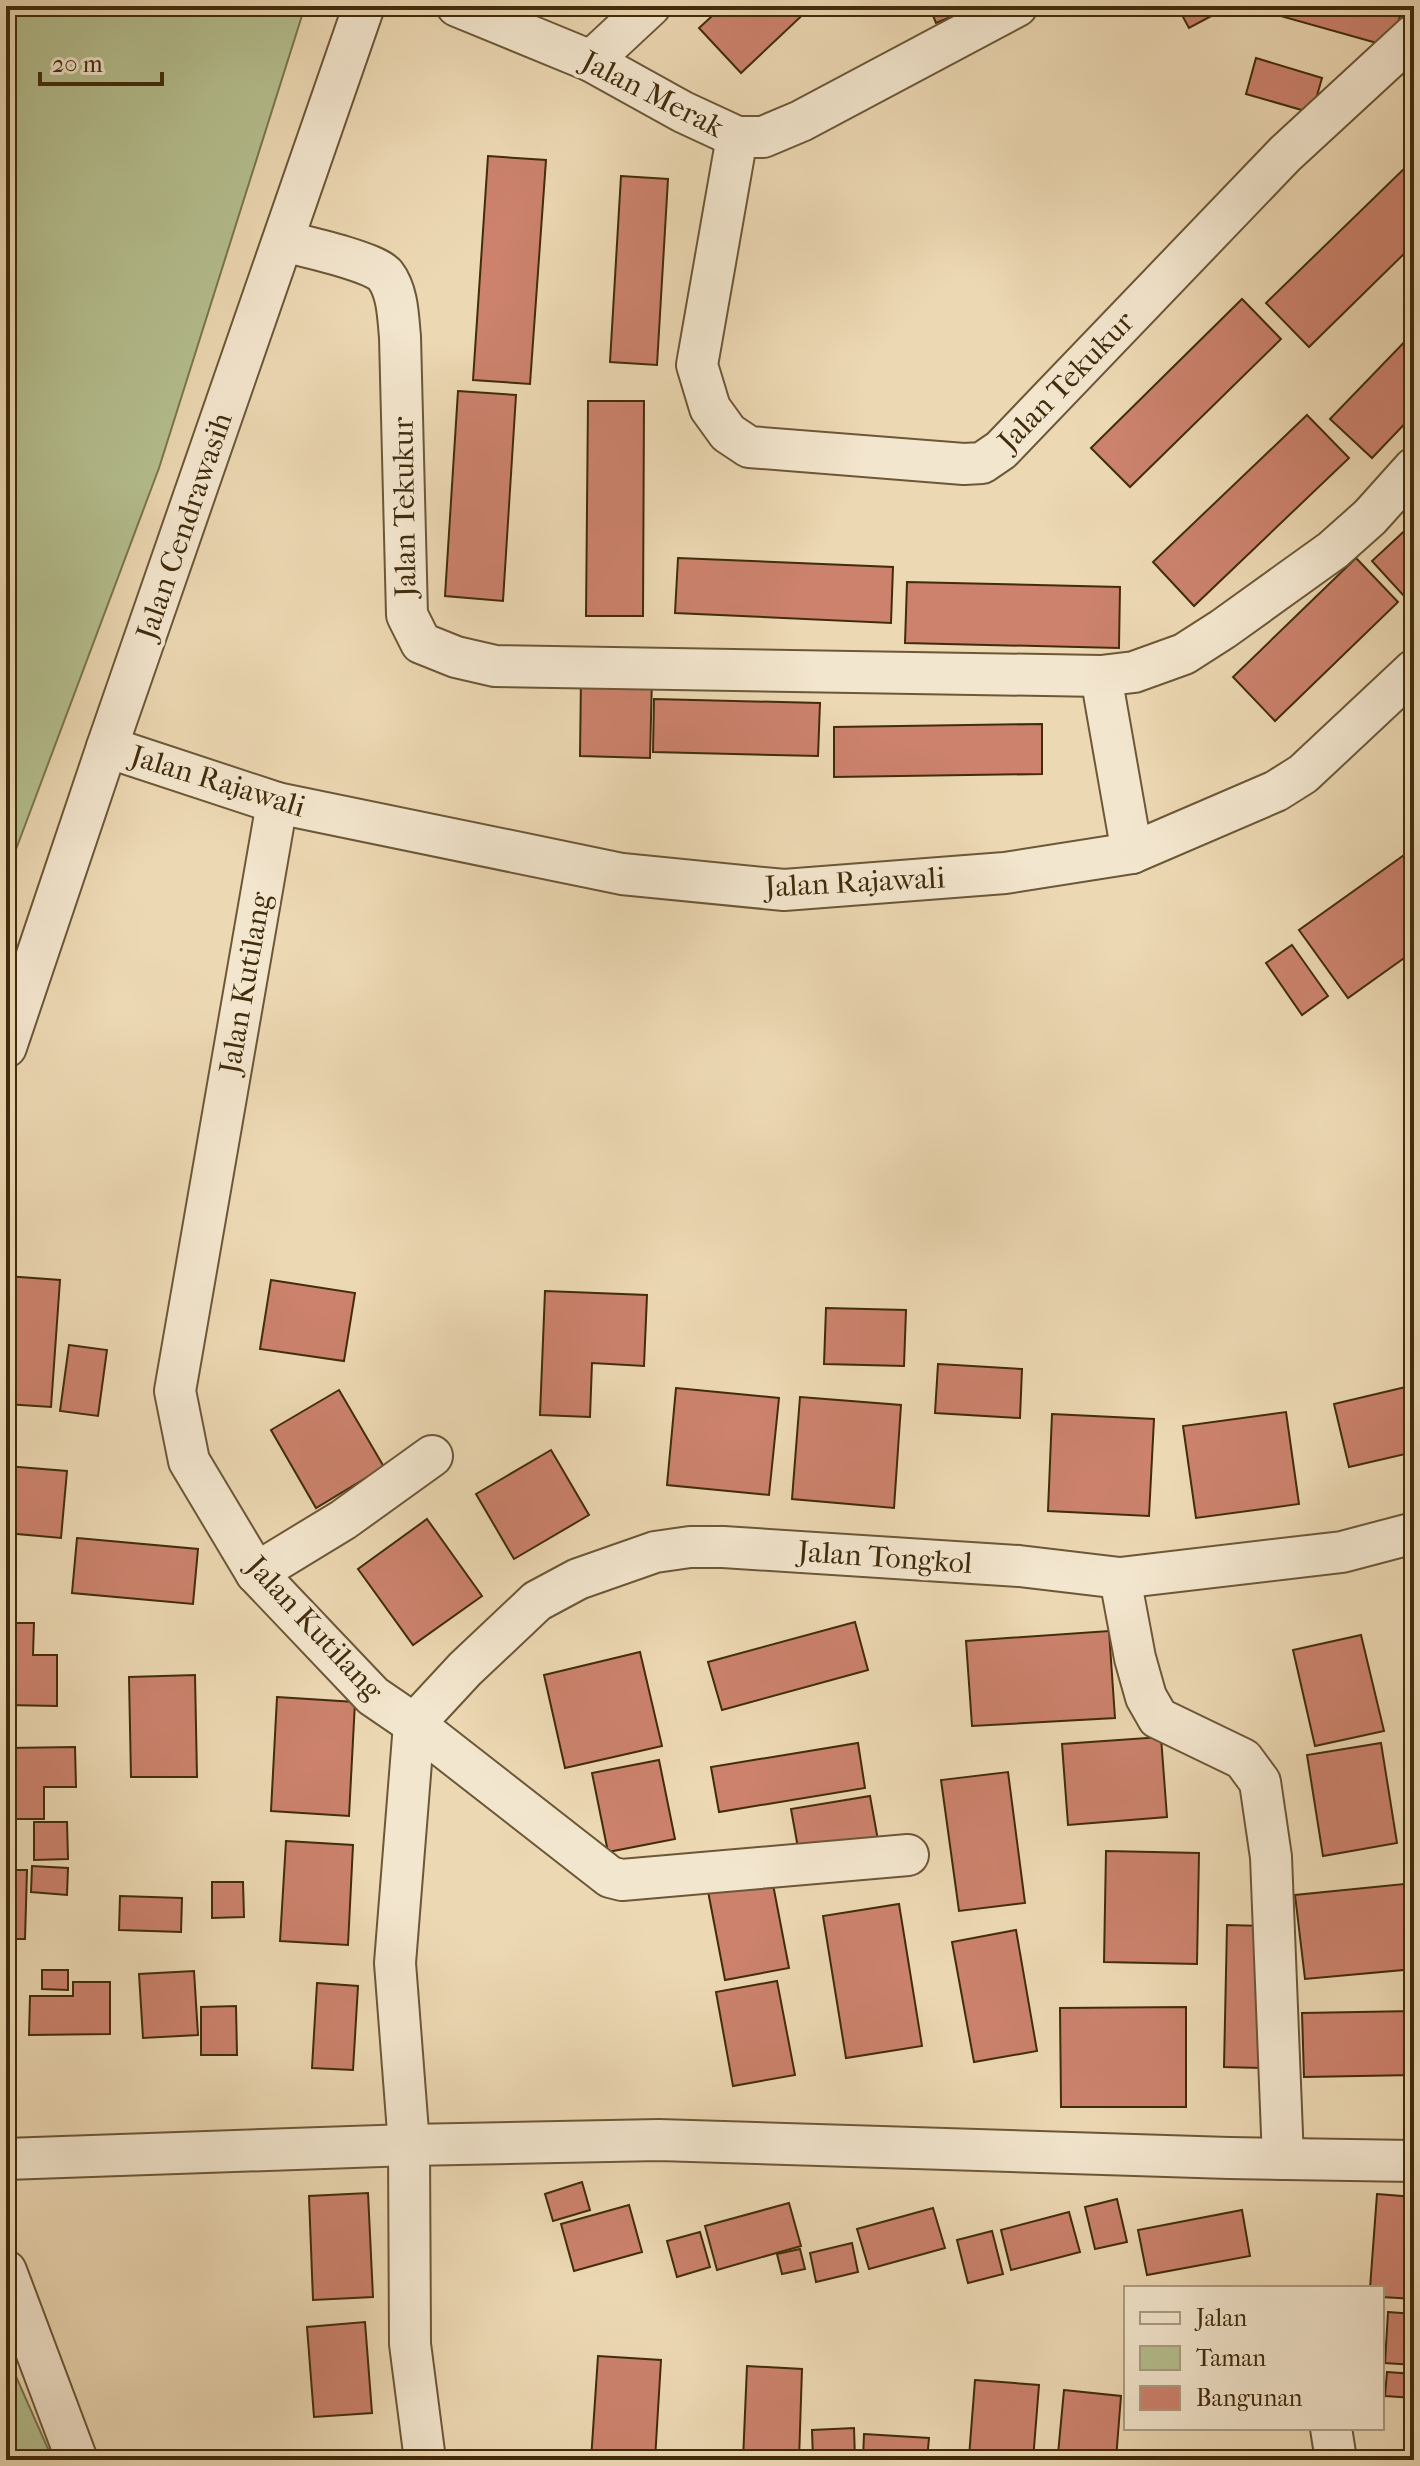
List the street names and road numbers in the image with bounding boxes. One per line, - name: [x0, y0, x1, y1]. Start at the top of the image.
- street label: Jalan Merak: [574, 43, 730, 145]
- street label: Jalan Tekukur: [990, 304, 1142, 460]
- street label: Jalan Cendrawasih: [129, 408, 240, 646]
- street label: Jalan Tekukur: [385, 416, 424, 600]
- street label: Jalan Rajawali: [124, 738, 309, 825]
- street label: Jalan Rajawali: [762, 860, 946, 905]
- street label: Jalan Kutilang: [212, 889, 279, 1079]
- street label: Jalan Tongkol: [795, 1534, 973, 1581]
- street label: Jalan Kutilang: [238, 1548, 391, 1708]

